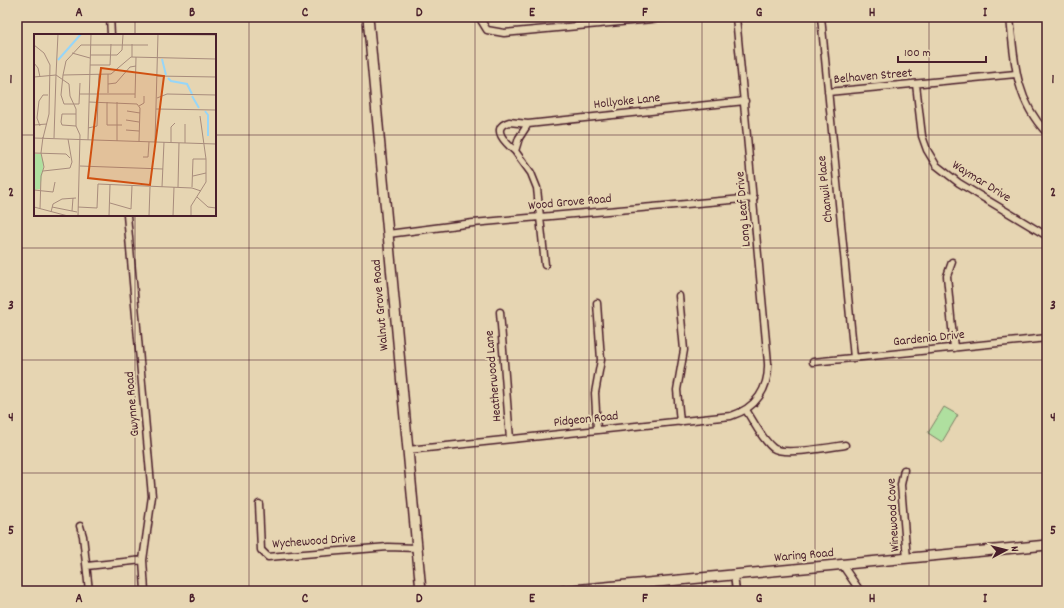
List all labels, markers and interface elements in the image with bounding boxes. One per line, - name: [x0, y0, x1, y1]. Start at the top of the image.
- text: A: [75, 4, 83, 23]
- text: B: [189, 4, 195, 23]
- text: C: [302, 4, 309, 23]
- text: D: [416, 4, 423, 23]
- text: E: [529, 4, 536, 23]
- text: F: [642, 4, 648, 23]
- text: G: [756, 4, 763, 23]
- text: H: [869, 4, 876, 23]
- text: I: [983, 4, 988, 23]
- inset map: [34, 34, 216, 216]
- scale bar: [898, 38, 986, 64]
- text: 100 m: [904, 45, 931, 62]
- street label: Belhaven Street: [833, 64, 913, 90]
- text: 1: [10, 71, 13, 90]
- text: 1: [1052, 71, 1055, 90]
- street label: Hollyoke Lane: [593, 89, 662, 115]
- street label: Chanwil Place: [813, 154, 839, 223]
- street label: Waymar Drive: [948, 156, 1015, 208]
- street label: Long Leaf Drive: [731, 170, 757, 247]
- text: 2: [8, 184, 14, 203]
- text: 2: [1050, 184, 1056, 203]
- street label: Wood Grove Road: [527, 190, 613, 216]
- street label: Walnut Grove Road: [368, 259, 394, 351]
- text: 3: [8, 297, 14, 316]
- text: 3: [1050, 297, 1056, 316]
- street label: Gardenia Drive: [892, 326, 966, 352]
- street label: Heatherwood Lane: [481, 329, 507, 423]
- street label: Gwynne Road: [121, 371, 145, 437]
- street label: Pidgeon Road: [553, 407, 619, 433]
- text: 4: [8, 409, 14, 428]
- text: 4: [1050, 409, 1056, 428]
- street label: Winewood Cove: [883, 477, 905, 552]
- text: 5: [8, 522, 14, 541]
- text: 5: [1050, 522, 1056, 541]
- street label: Wychewood Drive: [272, 530, 357, 554]
- north arrow: [986, 530, 1026, 570]
- street label: Waring Road: [773, 544, 835, 568]
- text: N: [1006, 545, 1022, 553]
- text: A: [75, 590, 83, 608]
- text: B: [189, 590, 195, 608]
- text: C: [302, 590, 309, 608]
- text: D: [416, 590, 423, 608]
- text: E: [529, 590, 536, 608]
- text: F: [642, 590, 648, 608]
- text: G: [756, 590, 763, 608]
- text: H: [869, 590, 876, 608]
- text: I: [983, 590, 988, 608]

